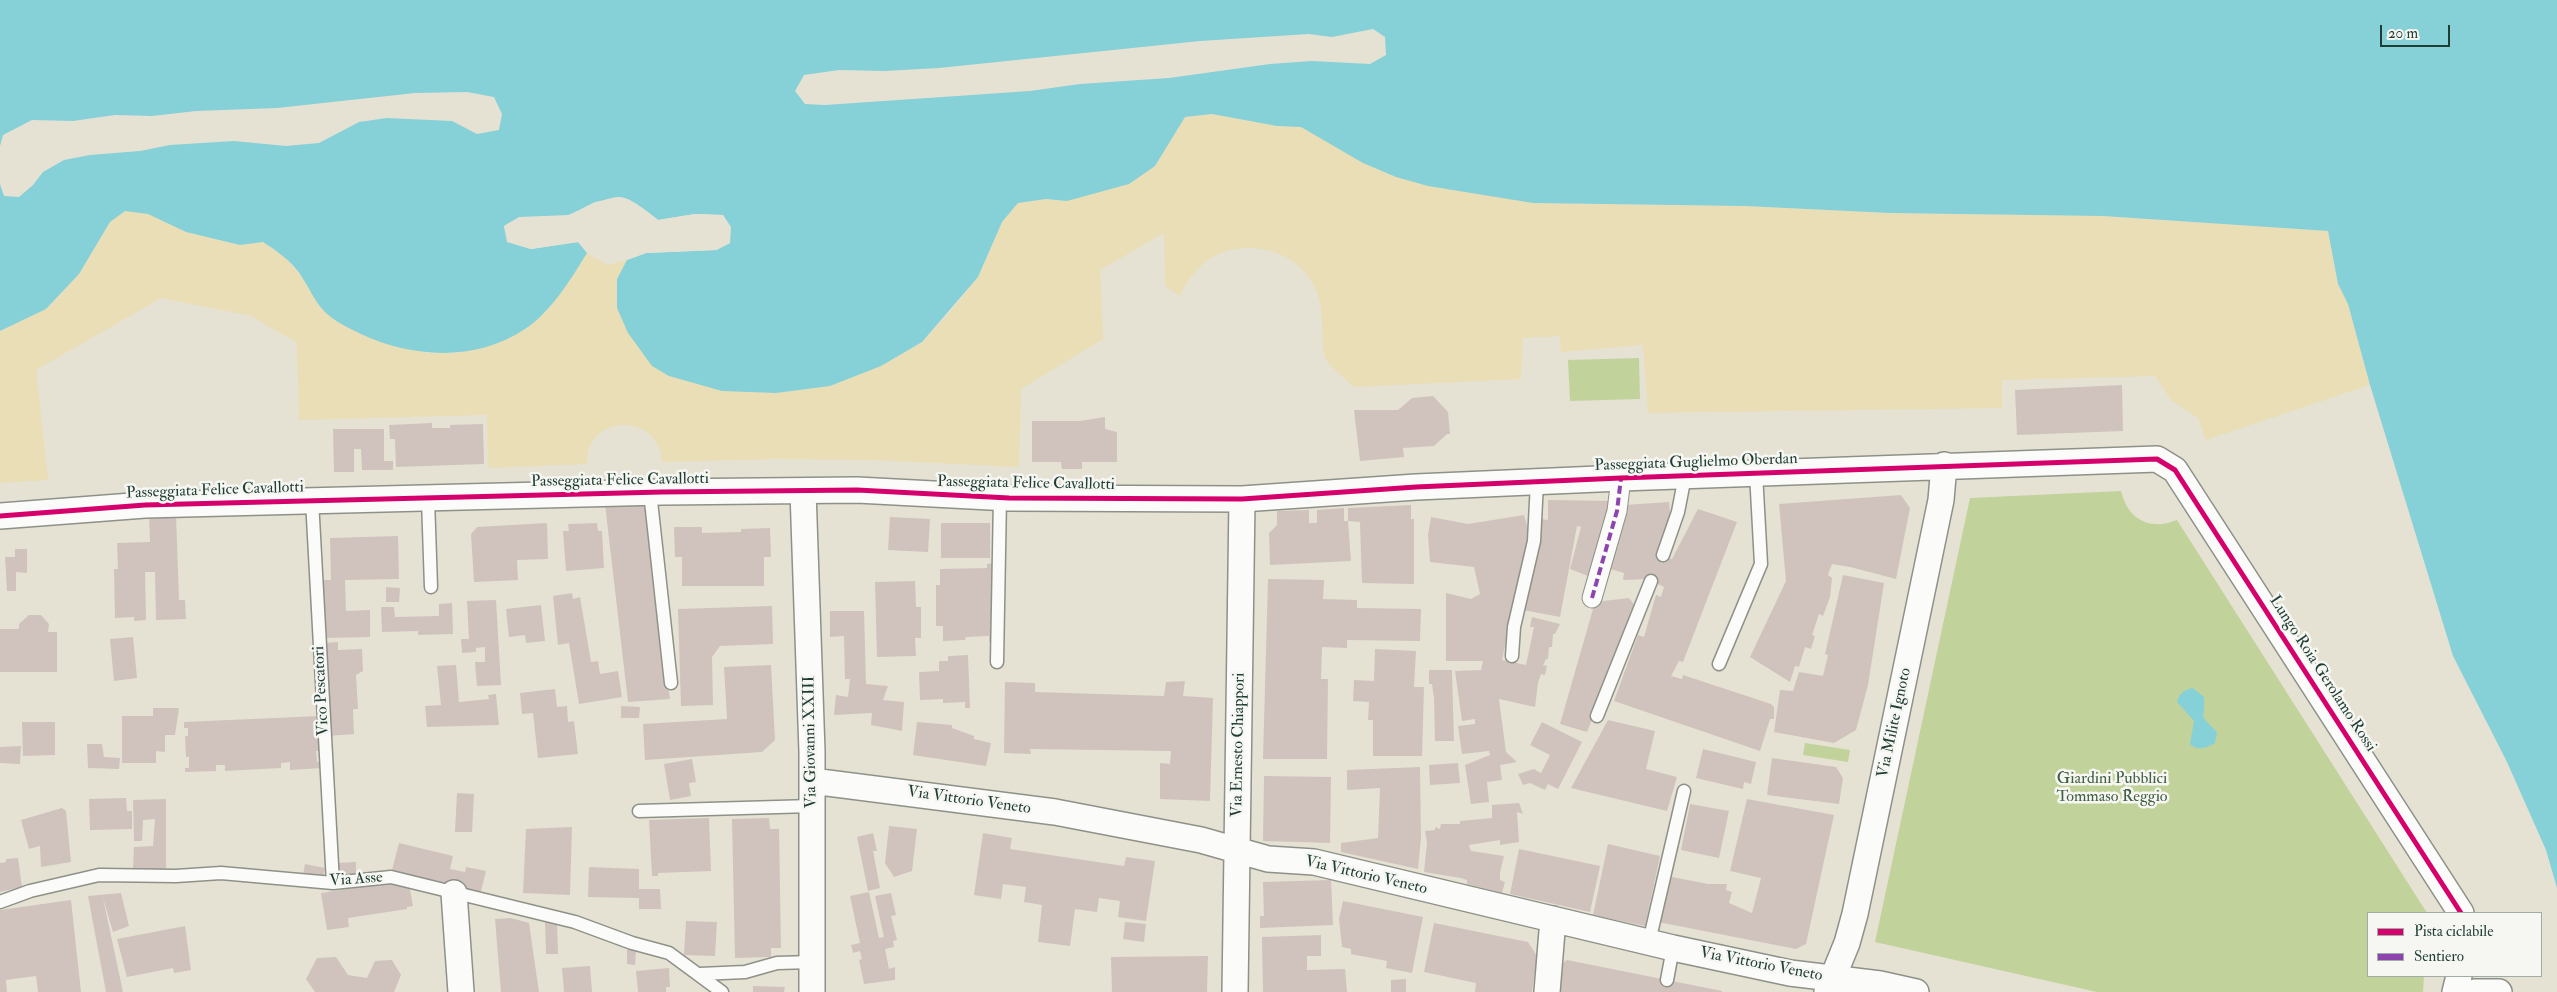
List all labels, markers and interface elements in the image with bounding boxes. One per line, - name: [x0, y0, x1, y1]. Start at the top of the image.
- scale bar: [2382, 15, 2452, 47]
- text: 20 m: [2388, 24, 2418, 43]
- street label: Passeggiata Guglielmo Oberdan: [1594, 450, 1798, 476]
- street label: Passeggiata Felice Cavallotti: [531, 470, 709, 492]
- street label: Passeggiata Felice Cavallotti: [937, 473, 1115, 495]
- street label: Passeggiata Felice Cavallotti: [126, 478, 304, 504]
- street label: Lungo Roia Gerolamo Rossi: [2264, 592, 2380, 756]
- street label: Vico Pescatori: [310, 646, 334, 736]
- street label: Via Milite Ignoto: [1874, 666, 1916, 780]
- street label: Via Ernesto Chiappori: [1228, 673, 1250, 817]
- street label: Via Giovanni XXIII: [800, 676, 822, 808]
- park label: Giardini Pubblici Tommaso Reggio: [2056, 770, 2168, 808]
- street label: Via Vittorio Veneto: [906, 783, 1032, 819]
- street label: Via Vittorio Veneto: [1303, 853, 1429, 899]
- street label: Via Asse: [329, 869, 383, 891]
- legend: [2367, 912, 2542, 977]
- text: Pista ciclabile: [2414, 922, 2493, 941]
- street label: Via Vittorio Veneto: [1698, 944, 1824, 986]
- text: Sentiero: [2414, 947, 2464, 966]

